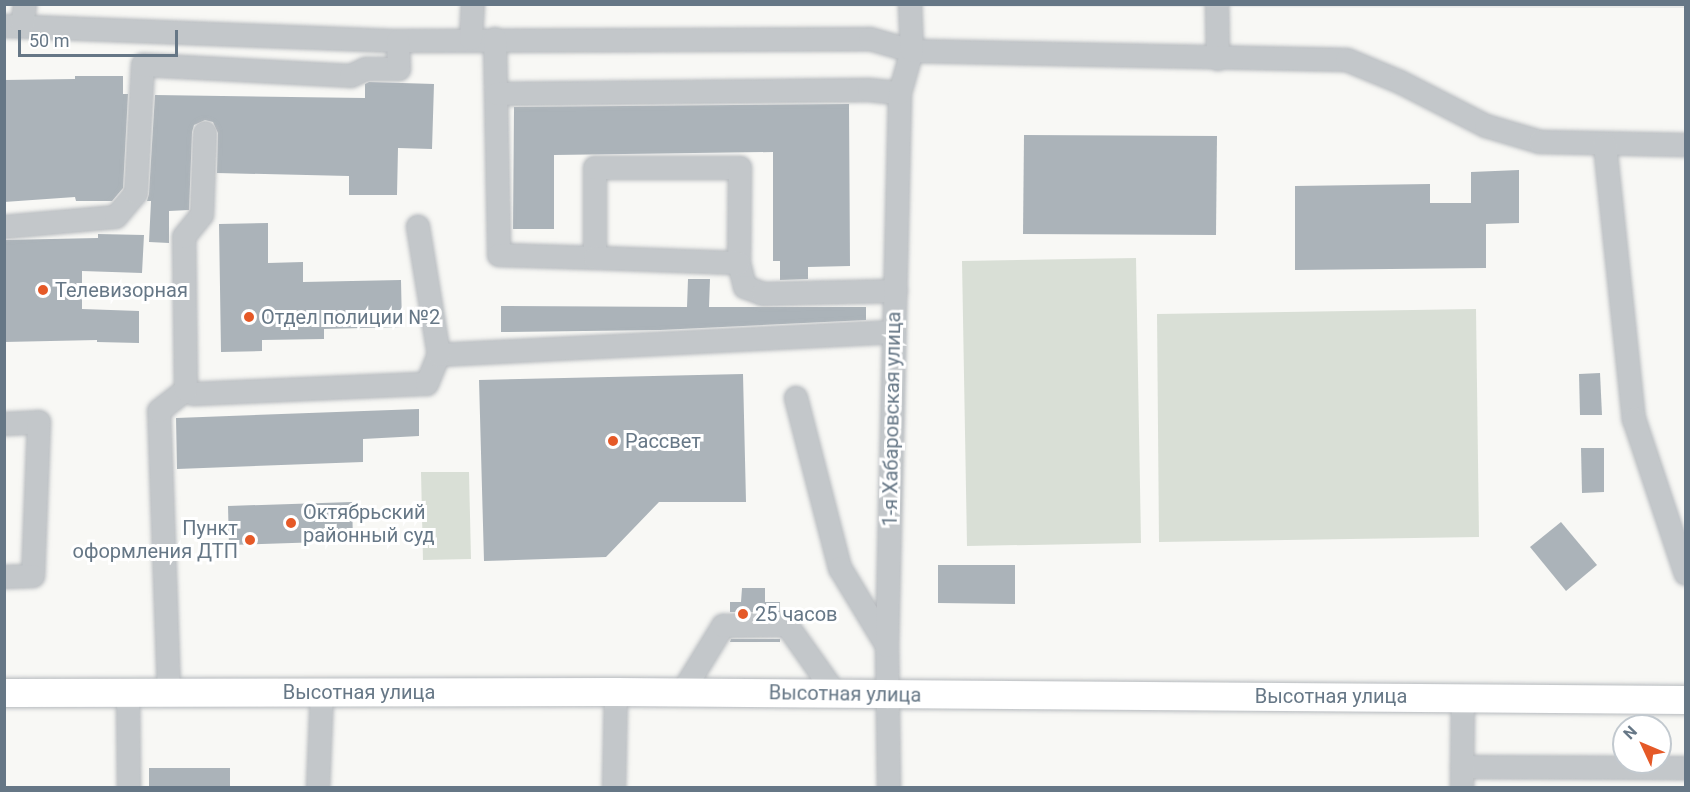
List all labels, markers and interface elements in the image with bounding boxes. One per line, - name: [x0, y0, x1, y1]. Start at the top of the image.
- scale bar: [21, 18, 182, 56]
- text: 50 m: [29, 30, 69, 51]
- place label: Телевизорная: [55, 278, 188, 302]
- marker: Телевизорная: [36, 283, 50, 297]
- place label: Отдел полиции №2: [261, 305, 440, 329]
- marker: Отдел полиции №2: [242, 310, 256, 324]
- street label: 1-я Хабаровская улица: [878, 311, 906, 527]
- place label: Рассвет: [625, 429, 701, 453]
- marker: Рассвет: [606, 434, 620, 448]
- place label: Октябрьский районный суд: [303, 500, 435, 547]
- place label: Пункт оформления ДТП: [73, 516, 238, 563]
- marker: Октябрьский районный суд: [284, 516, 298, 530]
- marker: Пункт оформления ДТП: [243, 533, 257, 547]
- place label: 25 часов: [755, 602, 838, 626]
- marker: 25 часов: [736, 607, 750, 621]
- street label: Высотная улица: [283, 680, 435, 704]
- street label: Высотная улица: [769, 681, 921, 707]
- street label: Высотная улица: [1255, 684, 1407, 708]
- north arrow: [1612, 714, 1672, 774]
- text: N: [1619, 722, 1641, 743]

